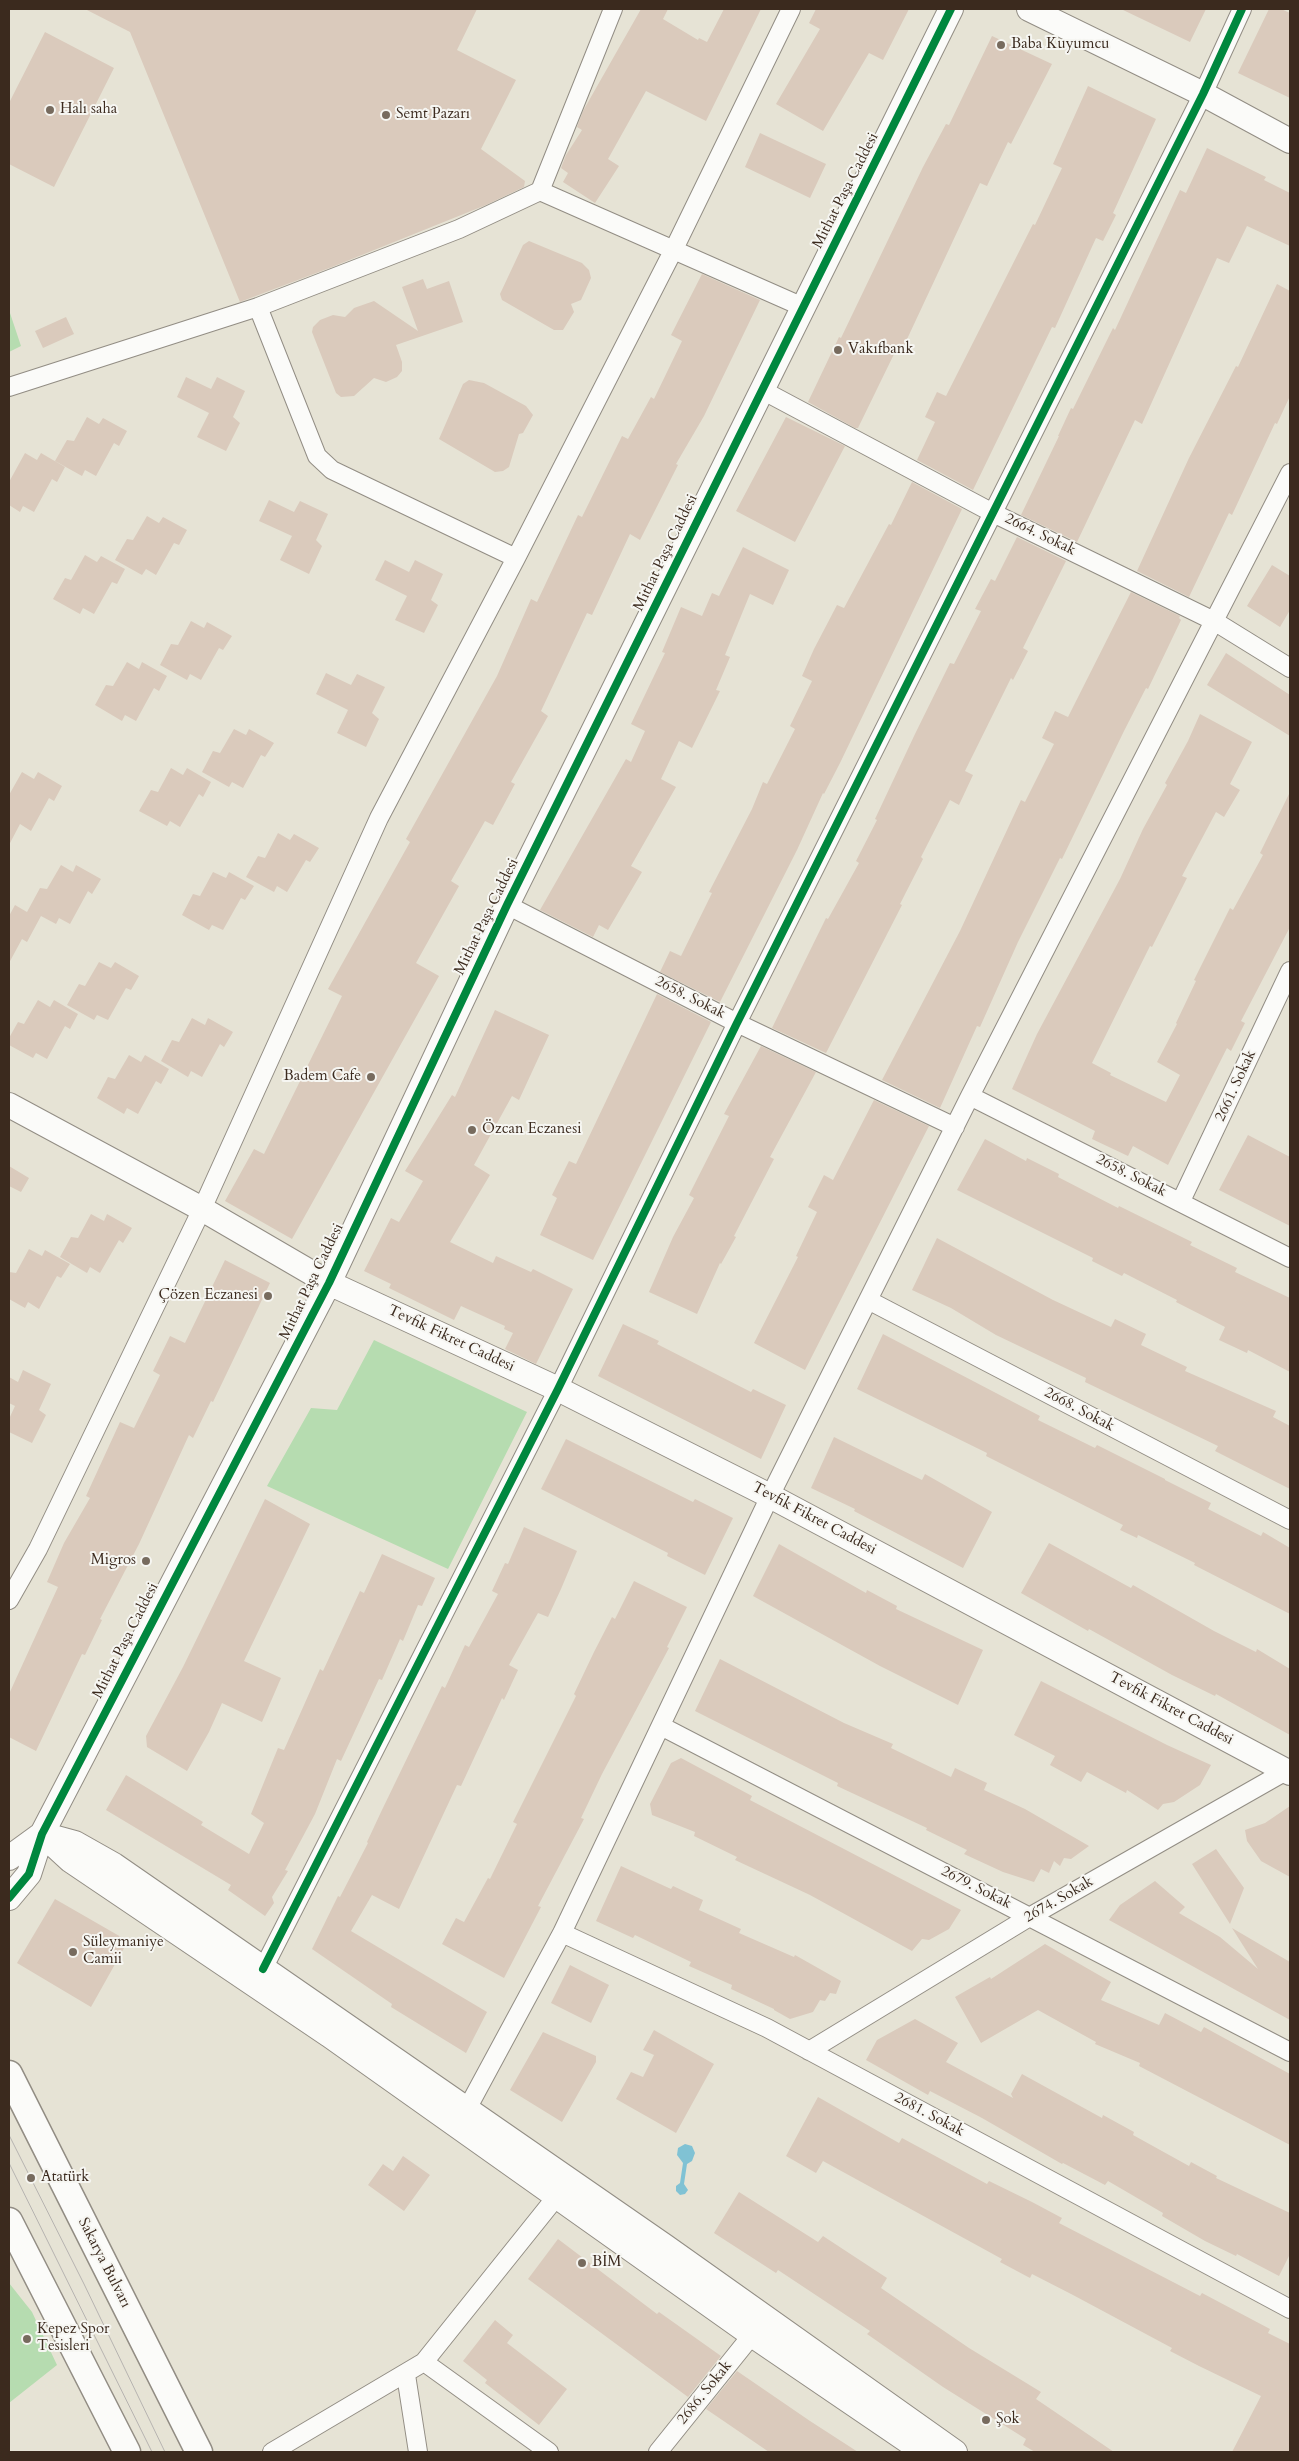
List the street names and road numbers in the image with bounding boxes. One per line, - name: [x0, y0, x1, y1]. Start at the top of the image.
- street label: Mithat Paşa Caddesi: [809, 130, 883, 252]
- street label: Mithat Paşa Caddesi: [630, 492, 702, 614]
- street label: 2664. Sokak: [1002, 510, 1078, 560]
- street label: Mithat Paşa Caddesi: [451, 856, 523, 978]
- street label: 2658. Sokak: [652, 973, 728, 1023]
- street label: 2661. Sokak: [1212, 1047, 1260, 1125]
- street label: 2658. Sokak: [1093, 1151, 1169, 1201]
- street label: Mithat Paşa Caddesi: [276, 1221, 348, 1343]
- street label: Tevfik Fikret Caddesi: [385, 1302, 517, 1376]
- street label: 2668. Sokak: [1041, 1384, 1117, 1436]
- street label: Tevfik Fikret Caddesi: [749, 1479, 879, 1559]
- street label: Mithat Paşa Caddesi: [89, 1580, 163, 1702]
- street label: Tevfik Fikret Caddesi: [1106, 1669, 1236, 1749]
- street label: 2679. Sokak: [938, 1863, 1014, 1913]
- street label: 2674. Sokak: [1021, 1873, 1097, 1927]
- street label: 2681. Sokak: [891, 2089, 967, 2141]
- street label: Sakarya Bulvarı: [74, 2215, 134, 2311]
- street label: 2686. Sokak: [674, 2358, 736, 2428]

